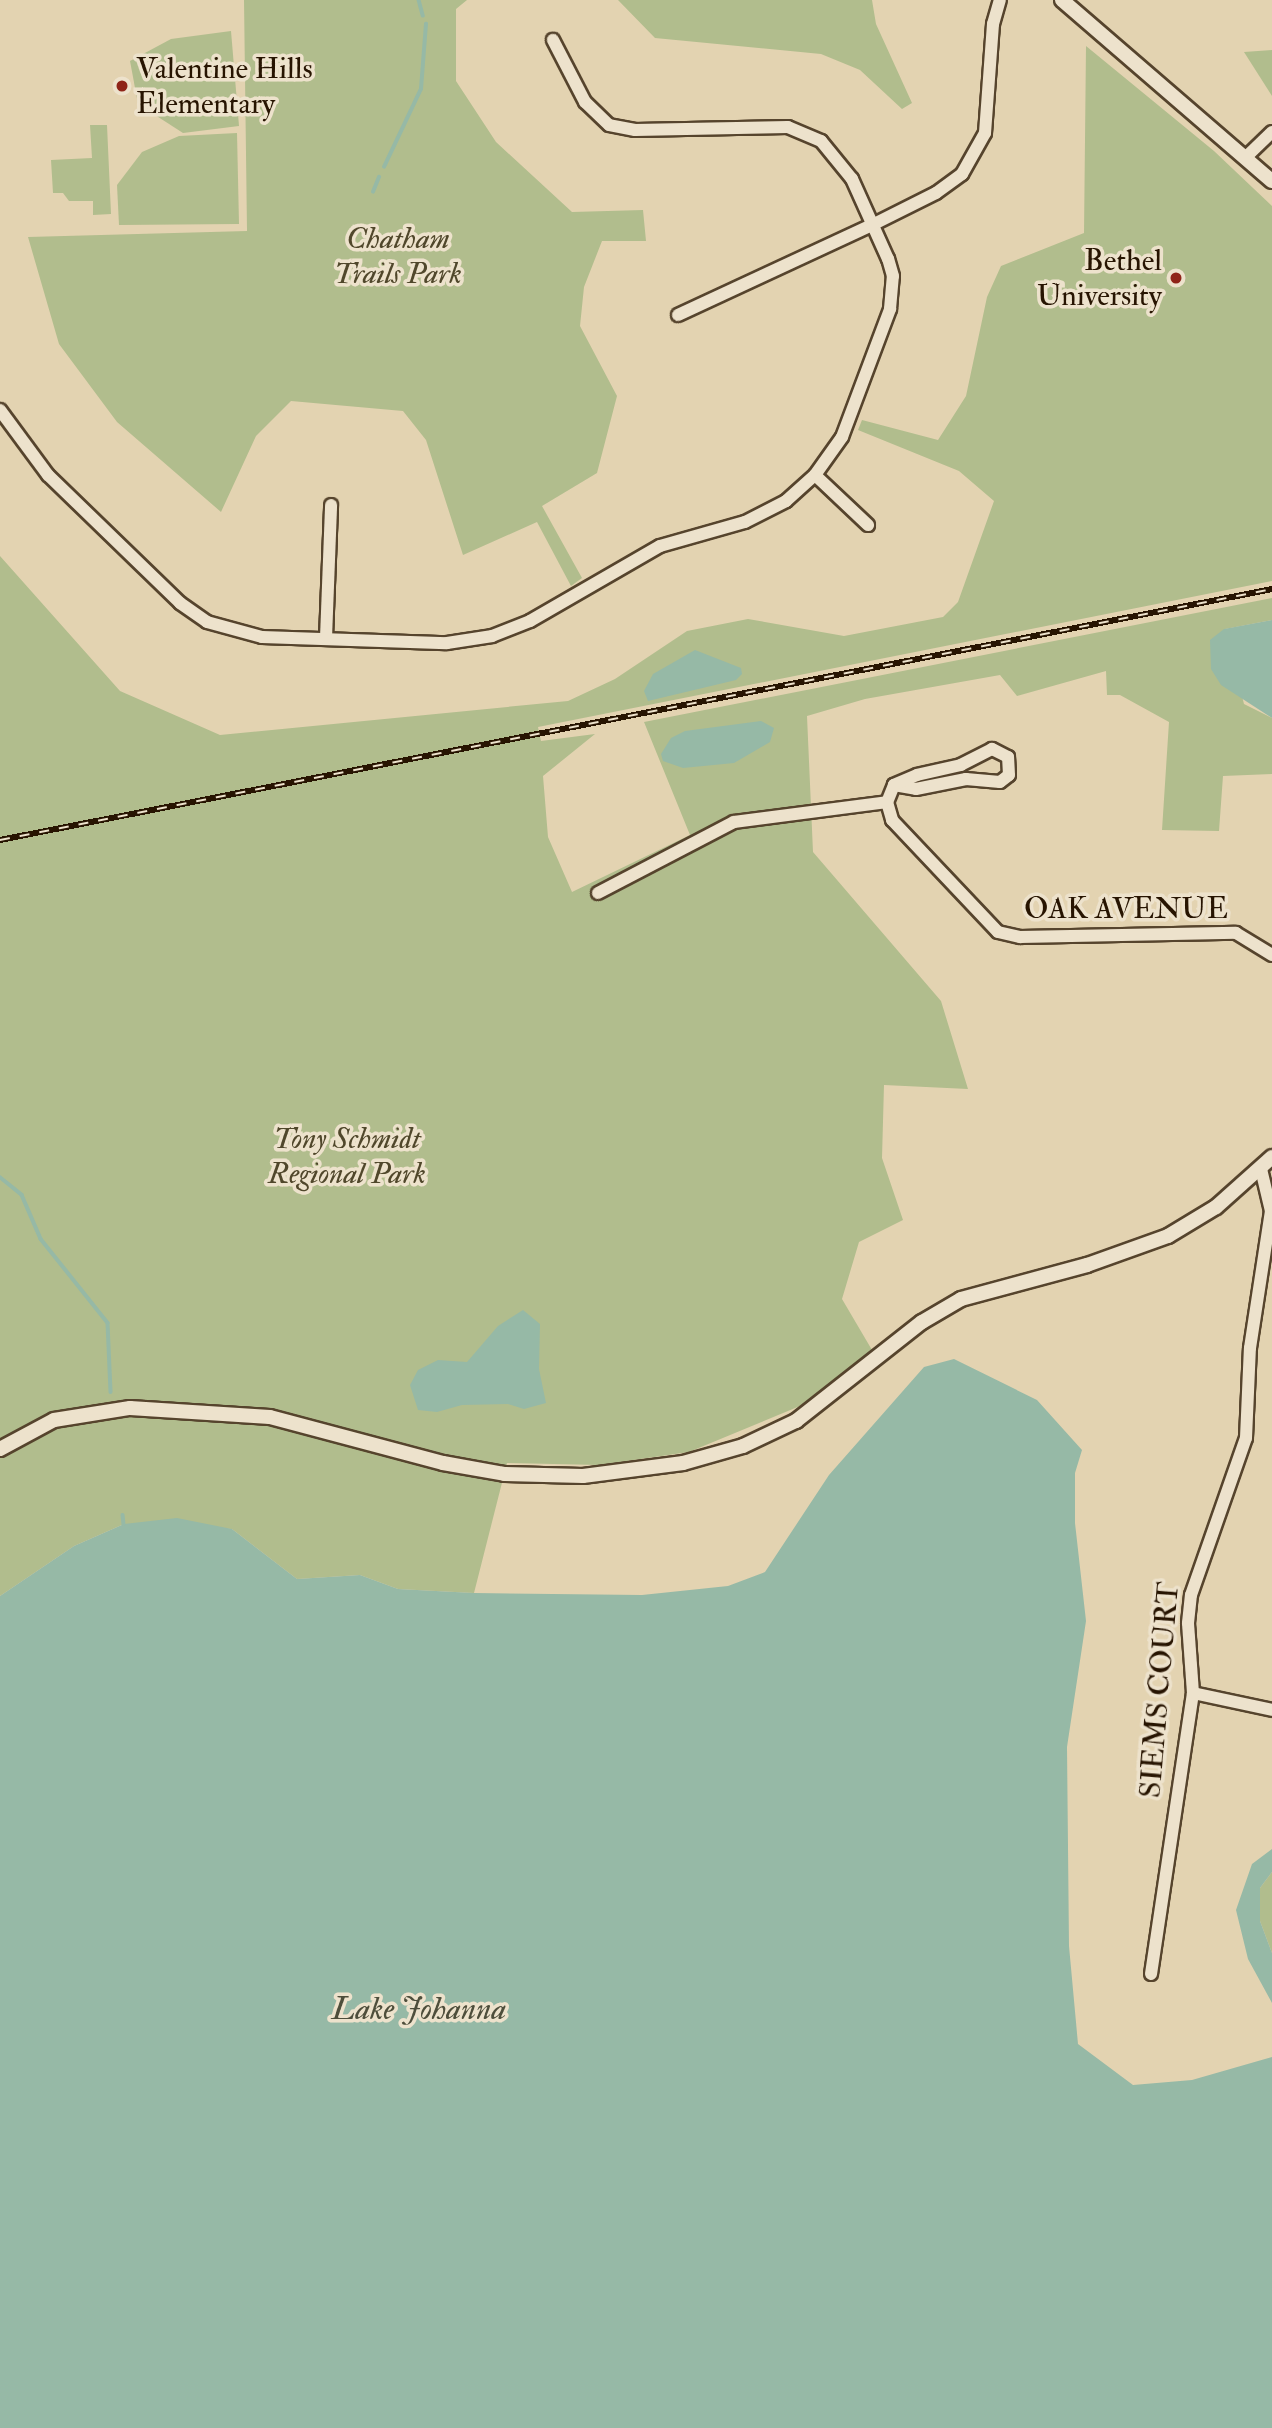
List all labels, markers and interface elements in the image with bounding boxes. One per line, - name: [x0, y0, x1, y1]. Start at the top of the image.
- place label: Valentine Hills Elementary: [136, 51, 313, 122]
- marker: Valentine Hills Elementary: [114, 78, 130, 94]
- park label: Chatham Trails Park: [334, 221, 462, 292]
- place label: Bethel University: [1037, 243, 1162, 314]
- marker: Bethel University: [1168, 270, 1184, 286]
- street label: OAK AVENUE: [1024, 891, 1228, 927]
- park label: Tony Schmidt Regional Park: [268, 1121, 426, 1192]
- street label: SIEMS COURT: [1133, 1580, 1187, 1800]
- water label: Lake Johanna: [332, 1990, 506, 2028]

